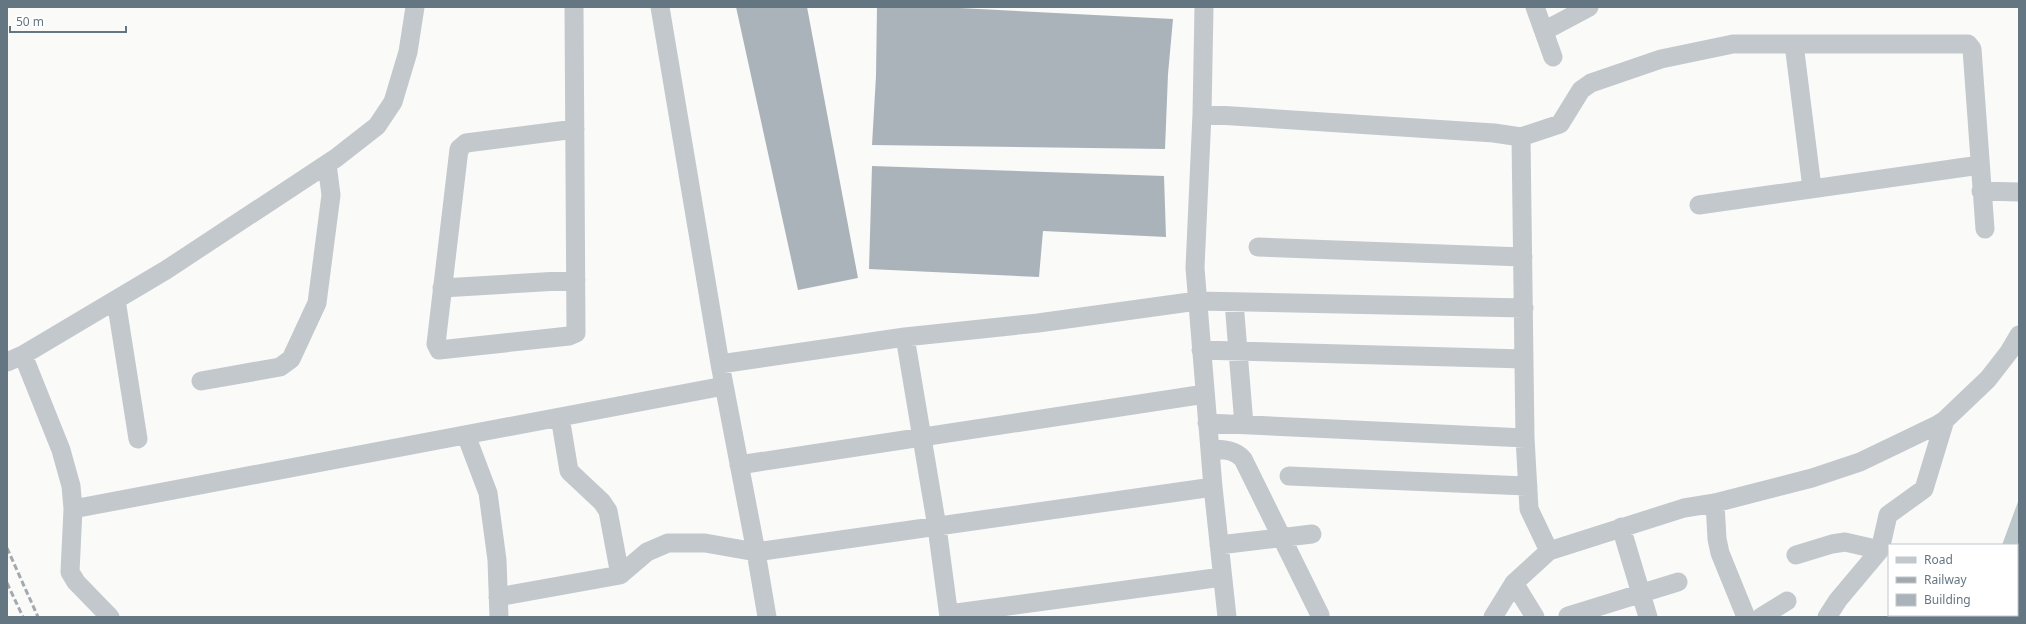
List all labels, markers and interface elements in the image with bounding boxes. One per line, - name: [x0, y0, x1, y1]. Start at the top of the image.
- scale bar: [10, 8, 126, 34]
- text: 50 m: [16, 13, 44, 30]
- legend: [1888, 544, 2018, 616]
- text: Road: [1924, 551, 1953, 568]
- text: Railway: [1924, 571, 1968, 588]
- text: Building: [1924, 591, 1971, 608]

